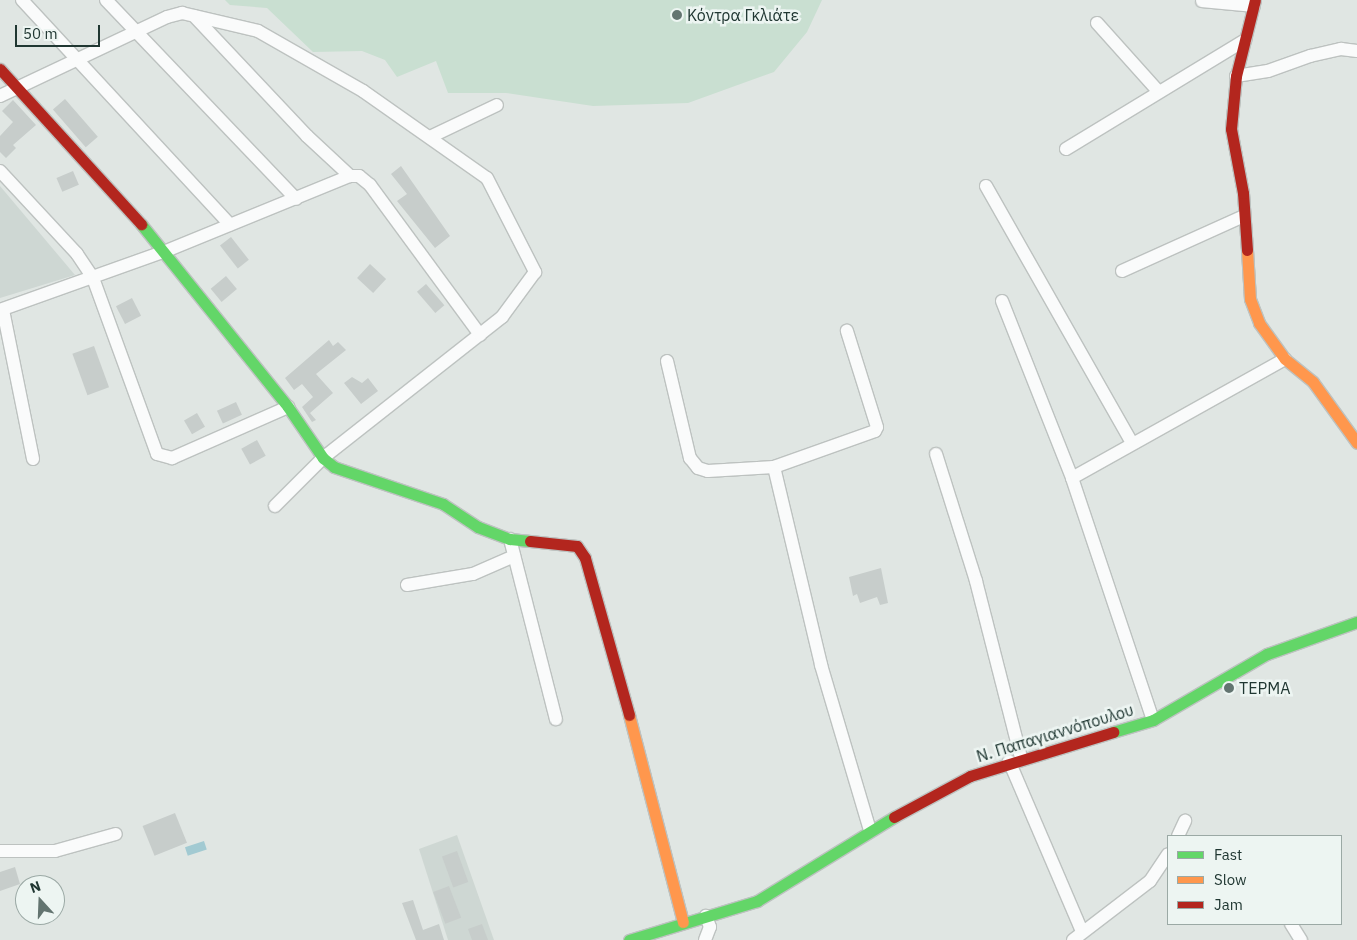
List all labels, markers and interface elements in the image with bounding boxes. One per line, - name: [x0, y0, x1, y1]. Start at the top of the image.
- place label: Κόντρα Γκλιάτε: [687, 5, 799, 25]
- marker: Κόντρα Γκλιάτε: [671, 9, 683, 21]
- scale bar: [18, 15, 102, 47]
- text: 50 m: [23, 24, 58, 43]
- place label: ΤΕΡΜΑ: [1239, 678, 1290, 698]
- marker: ΤΕΡΜΑ: [1223, 682, 1235, 694]
- street label: Ν. Παπαγιαννόπουλου: [974, 700, 1136, 766]
- legend: [1167, 835, 1342, 925]
- text: Fast: [1214, 845, 1242, 864]
- text: Slow: [1214, 870, 1247, 889]
- north arrow: [15, 875, 65, 925]
- text: N: [27, 877, 43, 897]
- text: Jam: [1214, 895, 1243, 914]

